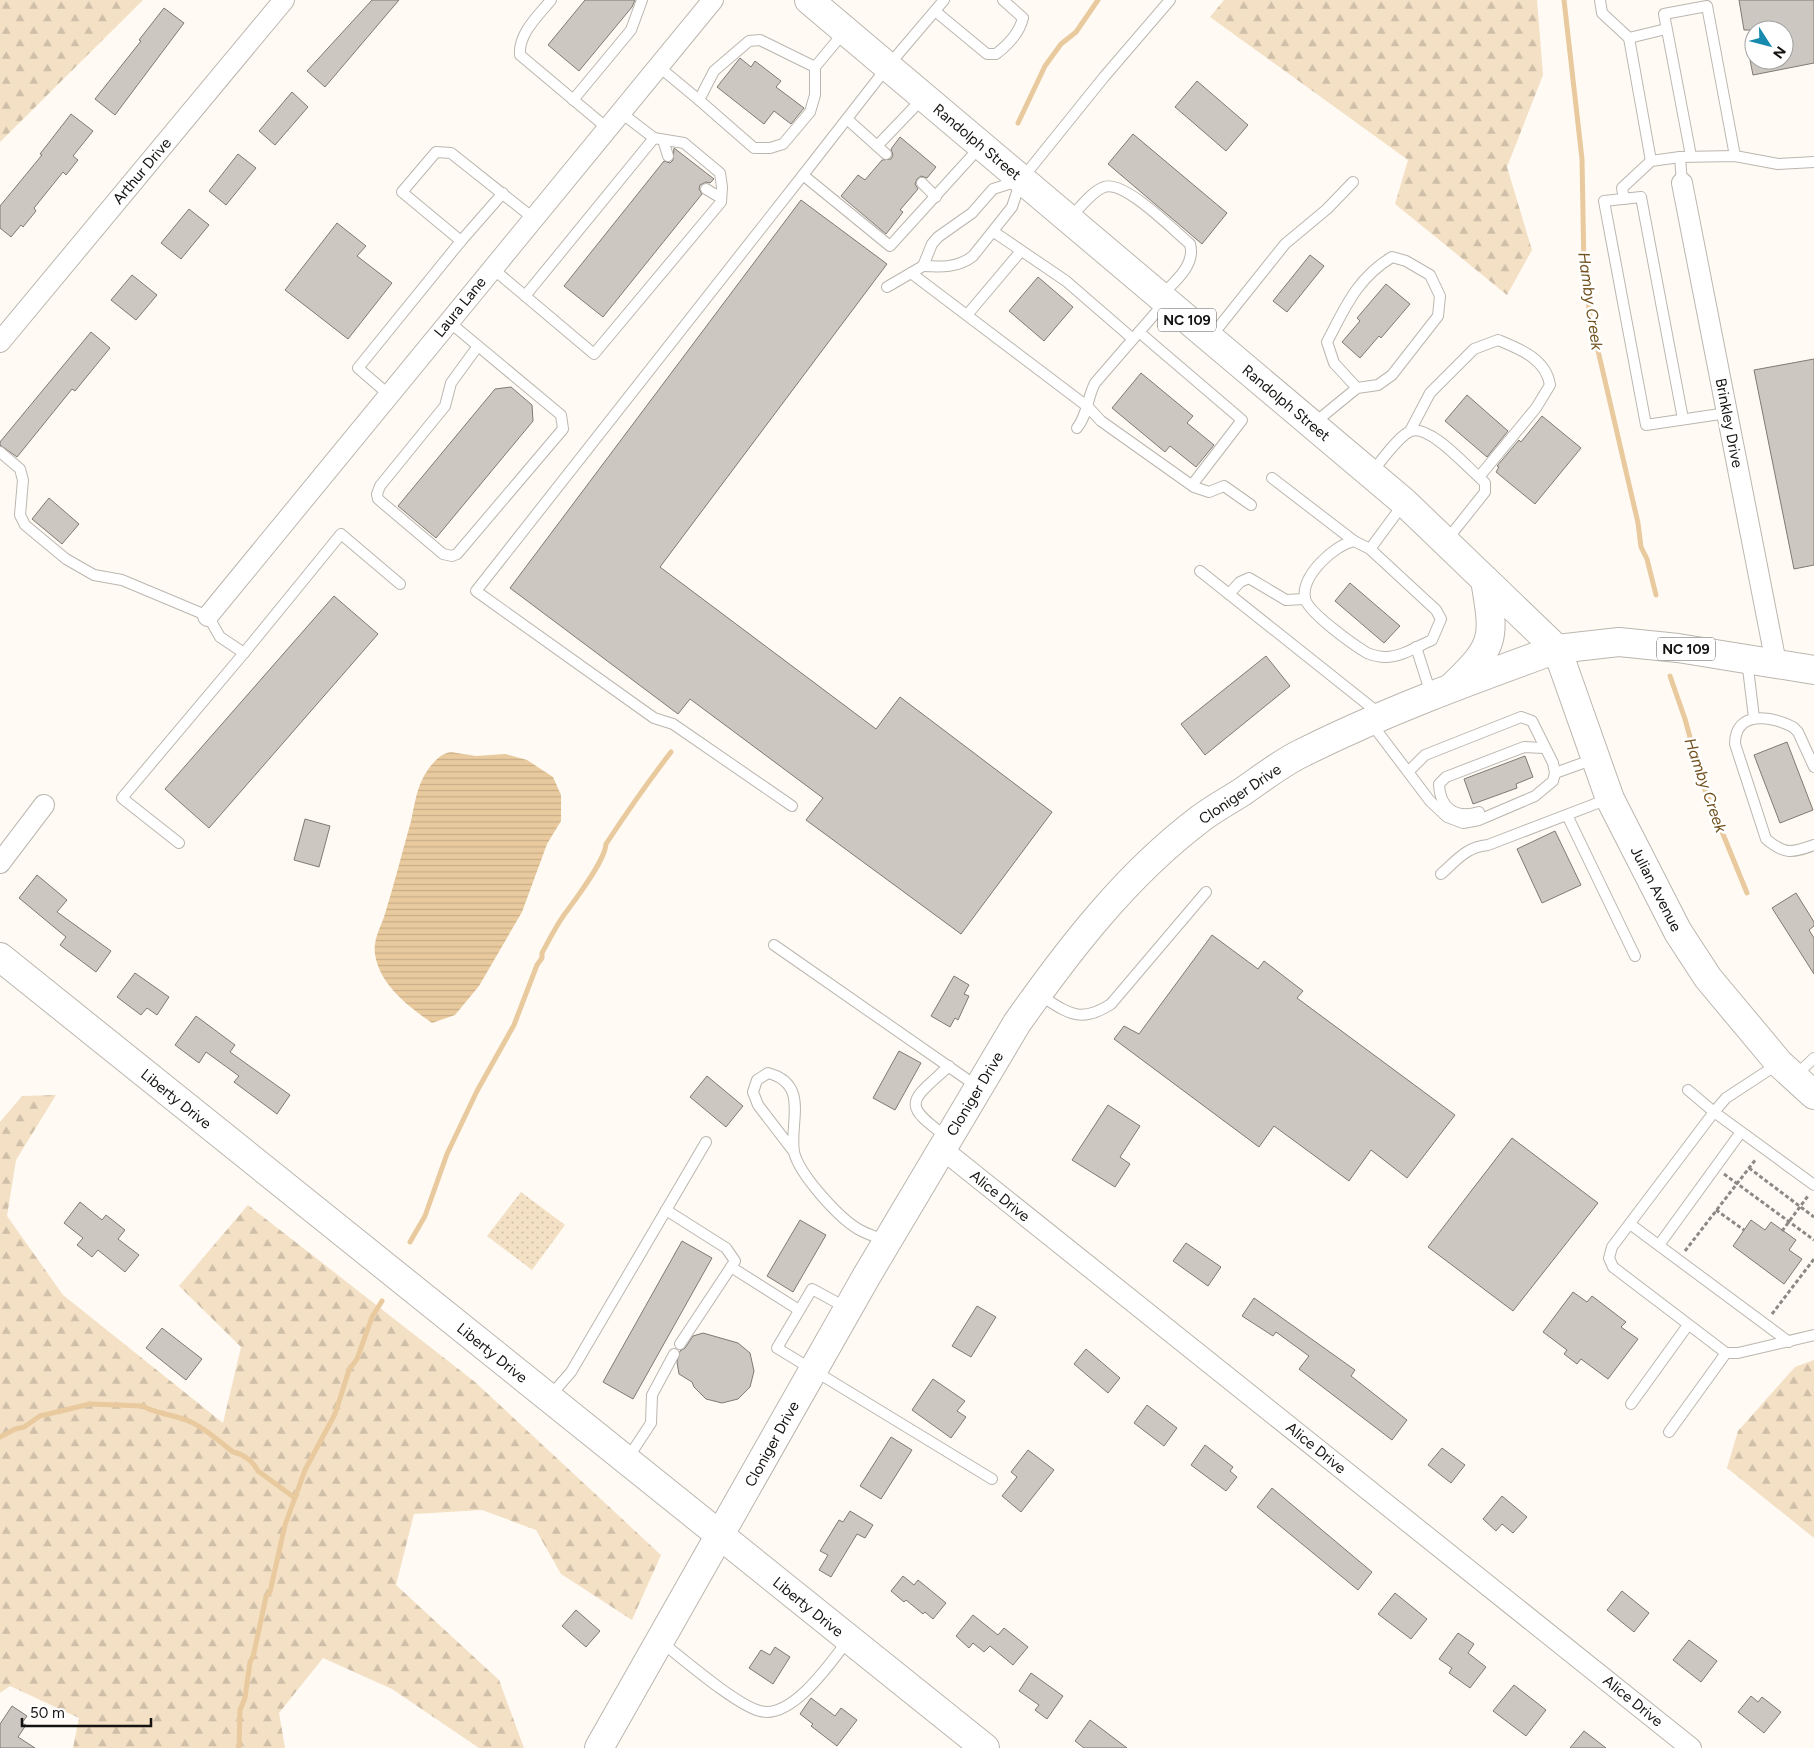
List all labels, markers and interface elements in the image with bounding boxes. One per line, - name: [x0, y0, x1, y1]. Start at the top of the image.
- north arrow: [1744, 20, 1794, 70]
- text: N: [1769, 43, 1789, 62]
- street label: Randolph Street: [929, 100, 1025, 184]
- street label: Arthur Drive: [109, 134, 175, 208]
- water label: Hamby Creek: [1574, 251, 1607, 353]
- street label: Laura Lane: [430, 273, 490, 341]
- road number: NC 109: [1158, 308, 1216, 332]
- street label: Randolph Street: [1238, 361, 1334, 445]
- street label: Brinkley Drive: [1711, 377, 1747, 469]
- road number: NC 109: [1657, 638, 1715, 661]
- water label: Hamby Creek: [1680, 735, 1731, 836]
- street label: Cloniger Drive: [1196, 760, 1284, 828]
- street label: Julian Avenue: [1627, 843, 1685, 935]
- street label: Cloniger Drive: [943, 1049, 1007, 1139]
- street label: Liberty Drive: [137, 1065, 215, 1133]
- street label: Alice Drive: [966, 1166, 1034, 1226]
- street label: Liberty Drive: [453, 1319, 531, 1387]
- street label: Cloniger Drive: [741, 1398, 803, 1490]
- street label: Alice Drive: [1282, 1418, 1350, 1478]
- street label: Liberty Drive: [769, 1573, 847, 1641]
- street label: Alice Drive: [1599, 1671, 1667, 1731]
- scale bar: [22, 1696, 151, 1728]
- text: 50 m: [30, 1704, 65, 1722]

